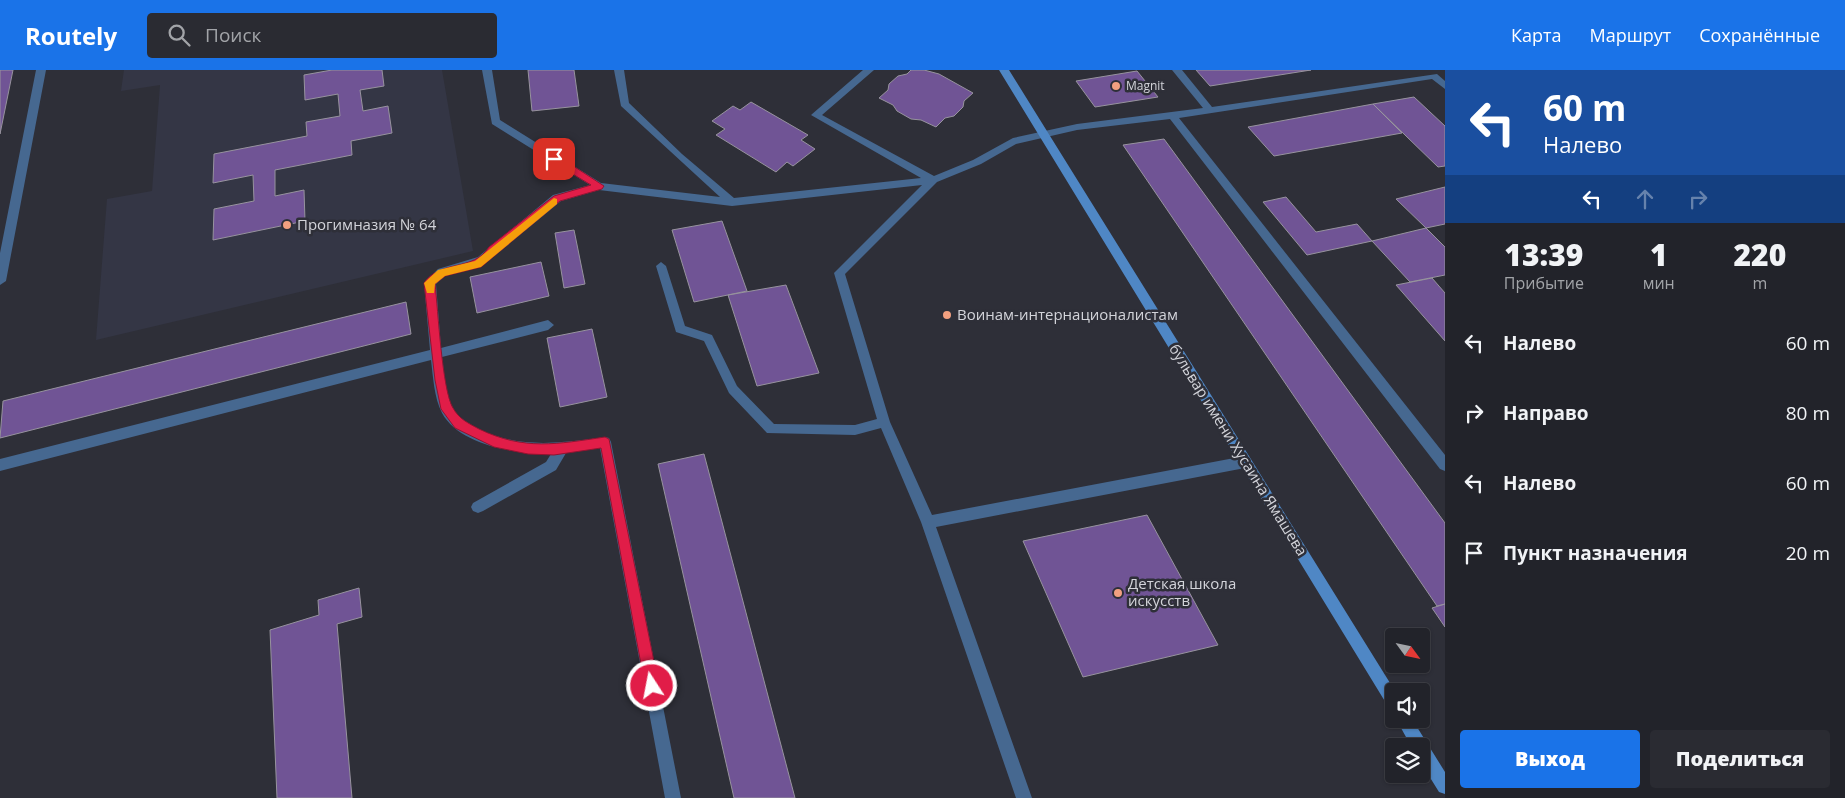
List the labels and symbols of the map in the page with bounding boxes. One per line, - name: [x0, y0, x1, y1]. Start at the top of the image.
- place label: Magnit: [1126, 77, 1165, 94]
- marker: Magnit: [1110, 80, 1122, 92]
- pin: [533, 138, 575, 180]
- place label: Прогимназия № 64: [297, 214, 437, 234]
- marker: Прогимназия № 64: [281, 219, 293, 231]
- place label: Воинам-интернационалистам: [957, 304, 1178, 324]
- marker: Воинам-интернационалистам: [941, 309, 953, 321]
- street label: бульвар имени Хусаина Ямашева: [1165, 340, 1313, 559]
- place label: Детская школа искусств: [1128, 573, 1236, 610]
- marker: Детская школа искусств: [1112, 587, 1124, 599]
- north arrow: [1385, 628, 1430, 672]
- position arrow: [625, 659, 677, 711]

